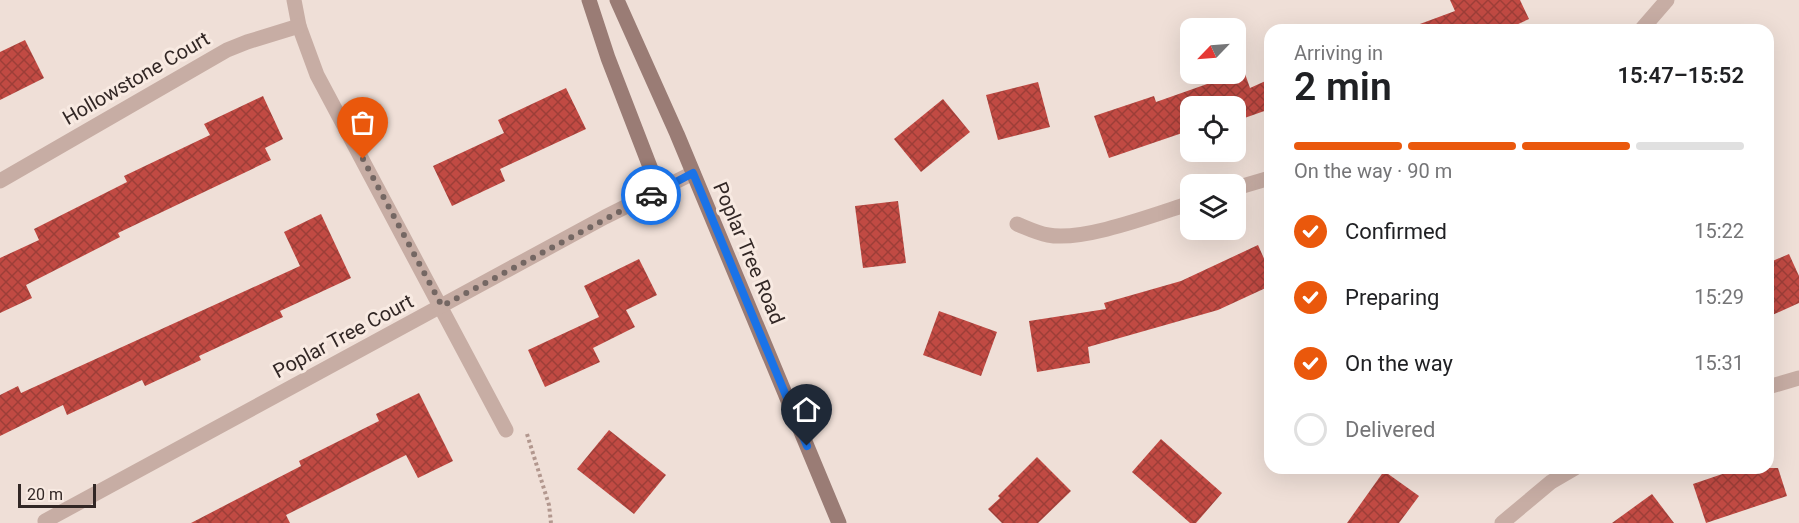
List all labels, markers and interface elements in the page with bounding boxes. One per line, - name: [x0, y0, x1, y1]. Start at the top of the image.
- north arrow: [1180, 18, 1246, 84]
- map controls: [1180, 18, 1246, 240]
- street label: Hollowstone Court: [58, 26, 214, 130]
- text: Arriving in: [1294, 41, 1383, 65]
- text: 15:47–15:52: [1617, 63, 1744, 88]
- text: 2 min: [1294, 64, 1392, 110]
- button: locate: [1180, 96, 1246, 162]
- pin: [337, 97, 388, 159]
- icon: bag: [346, 106, 379, 139]
- text: On the way · 90 m: [1294, 159, 1452, 183]
- courier: [621, 165, 681, 225]
- button: layers: [1180, 174, 1246, 240]
- street label: Poplar Tree Road: [708, 178, 790, 328]
- icon: car: [635, 179, 668, 212]
- icon: check: [1294, 215, 1327, 248]
- text: Confirmed: [1345, 219, 1447, 244]
- text: 15:22: [1694, 219, 1744, 243]
- icon: check: [1294, 281, 1327, 314]
- text: Preparing: [1345, 285, 1439, 310]
- text: 15:29: [1694, 285, 1744, 309]
- street label: Poplar Tree Court: [269, 289, 417, 383]
- icon: check: [1294, 347, 1327, 380]
- text: On the way: [1345, 351, 1453, 376]
- text: 15:31: [1694, 351, 1744, 375]
- pin: [781, 384, 832, 446]
- icon: home: [790, 393, 823, 426]
- text: Delivered: [1345, 417, 1435, 442]
- scale bar: [18, 481, 96, 508]
- text: 20 m: [27, 485, 63, 504]

